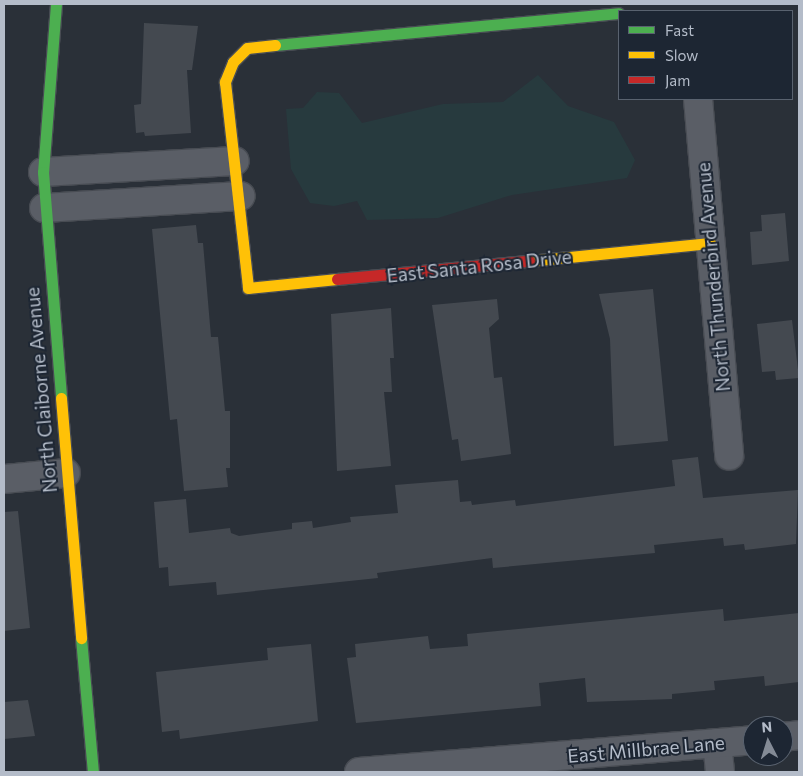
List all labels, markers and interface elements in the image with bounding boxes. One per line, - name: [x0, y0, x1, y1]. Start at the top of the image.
- legend: [618, 10, 793, 100]
- text: Fast: [665, 21, 694, 39]
- text: Slow: [665, 46, 698, 64]
- text: Jam: [665, 71, 690, 89]
- street label: North Thunderbird Avenue: [692, 161, 734, 393]
- street label: East Santa Rosa Drive: [385, 245, 573, 287]
- street label: North Claiborne Avenue: [21, 286, 61, 494]
- north arrow: [743, 716, 793, 766]
- text: N: [761, 718, 773, 735]
- street label: East Millbrae Lane: [566, 731, 726, 767]

